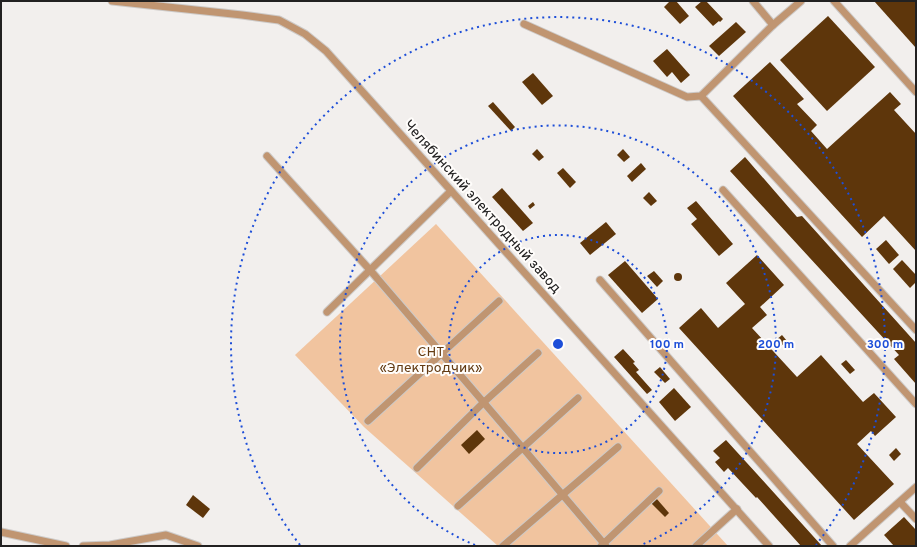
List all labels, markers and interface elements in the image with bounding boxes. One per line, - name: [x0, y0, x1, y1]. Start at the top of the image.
- street label: Челябинский электродный завод: [400, 117, 564, 297]
- centre of rings: [551, 337, 565, 351]
- text: 100 m: [650, 337, 684, 353]
- text: 200 m: [758, 337, 794, 353]
- text: 300 m: [867, 337, 903, 353]
- park label: СНТ «Электродчик»: [379, 344, 483, 377]

